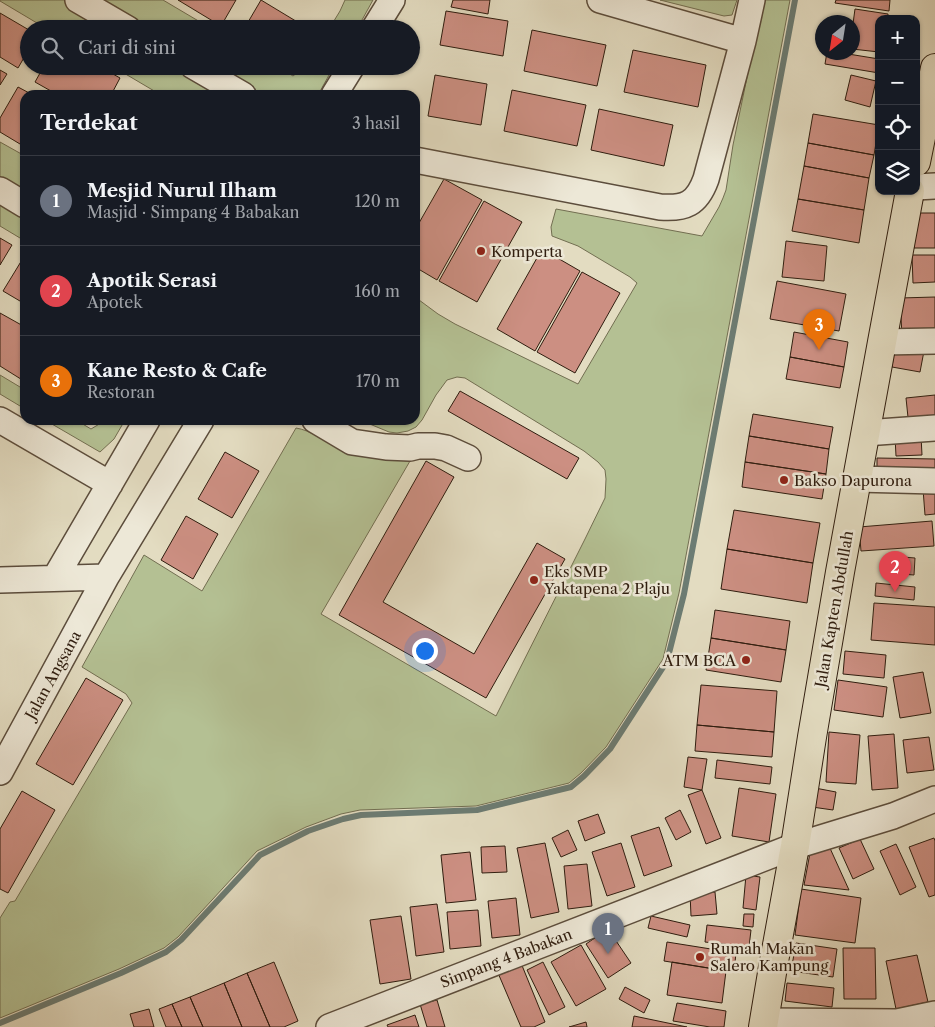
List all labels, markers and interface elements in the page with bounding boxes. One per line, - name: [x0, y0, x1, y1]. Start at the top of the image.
- north arrow: [815, 15, 860, 60]
- map controls: [875, 15, 920, 195]
- button: +: [875, 15, 920, 60]
- search box: [20, 20, 420, 75]
- icon: search: [38, 34, 66, 62]
- text: Cari di sini: [78, 36, 176, 59]
- button: −: [875, 60, 920, 105]
- button: locate: [875, 105, 920, 150]
- text: Terdekat: [40, 110, 138, 135]
- text: 3 hasil: [352, 113, 400, 133]
- button: layers: [875, 150, 920, 195]
- text: Mesjid Nurul Ilham: [87, 179, 277, 202]
- text: 1: [52, 191, 60, 211]
- text: 120 m: [355, 191, 400, 211]
- text: Masjid · Simpang 4 Babakan: [87, 202, 300, 222]
- place label: Komperta: [491, 242, 563, 261]
- marker: Komperta: [475, 245, 487, 257]
- text: Apotik Serasi: [87, 269, 217, 292]
- text: 2: [51, 281, 61, 301]
- text: 160 m: [355, 281, 400, 301]
- text: Apotek: [87, 292, 142, 312]
- pin: 3: [803, 309, 835, 350]
- text: Kane Resto & Cafe: [87, 359, 267, 382]
- text: 3: [51, 371, 61, 391]
- text: 170 m: [356, 371, 400, 391]
- text: Restoran: [87, 382, 155, 402]
- place label: Bakso Dapurona: [794, 471, 912, 490]
- marker: Bakso Dapurona: [778, 474, 790, 486]
- street label: Jalan Kapten Abdullah: [811, 529, 857, 691]
- pin: 2: [879, 551, 911, 592]
- place label: Eks SMP Yaktapena 2 Plaju: [543, 562, 670, 598]
- marker: Eks SMP Yaktapena 2 Plaju: [528, 574, 540, 586]
- street label: Jalan Angsana: [20, 627, 85, 724]
- your location: [412, 638, 438, 664]
- place label: ATM BCA: [661, 651, 737, 670]
- marker: ATM BCA: [740, 654, 752, 666]
- pin: 1: [592, 913, 624, 954]
- street label: Simpang 4 Babakan: [437, 924, 575, 992]
- place label: Rumah Makan Salero Kampung: [710, 939, 828, 975]
- marker: Rumah Makan Salero Kampung: [694, 951, 706, 963]

